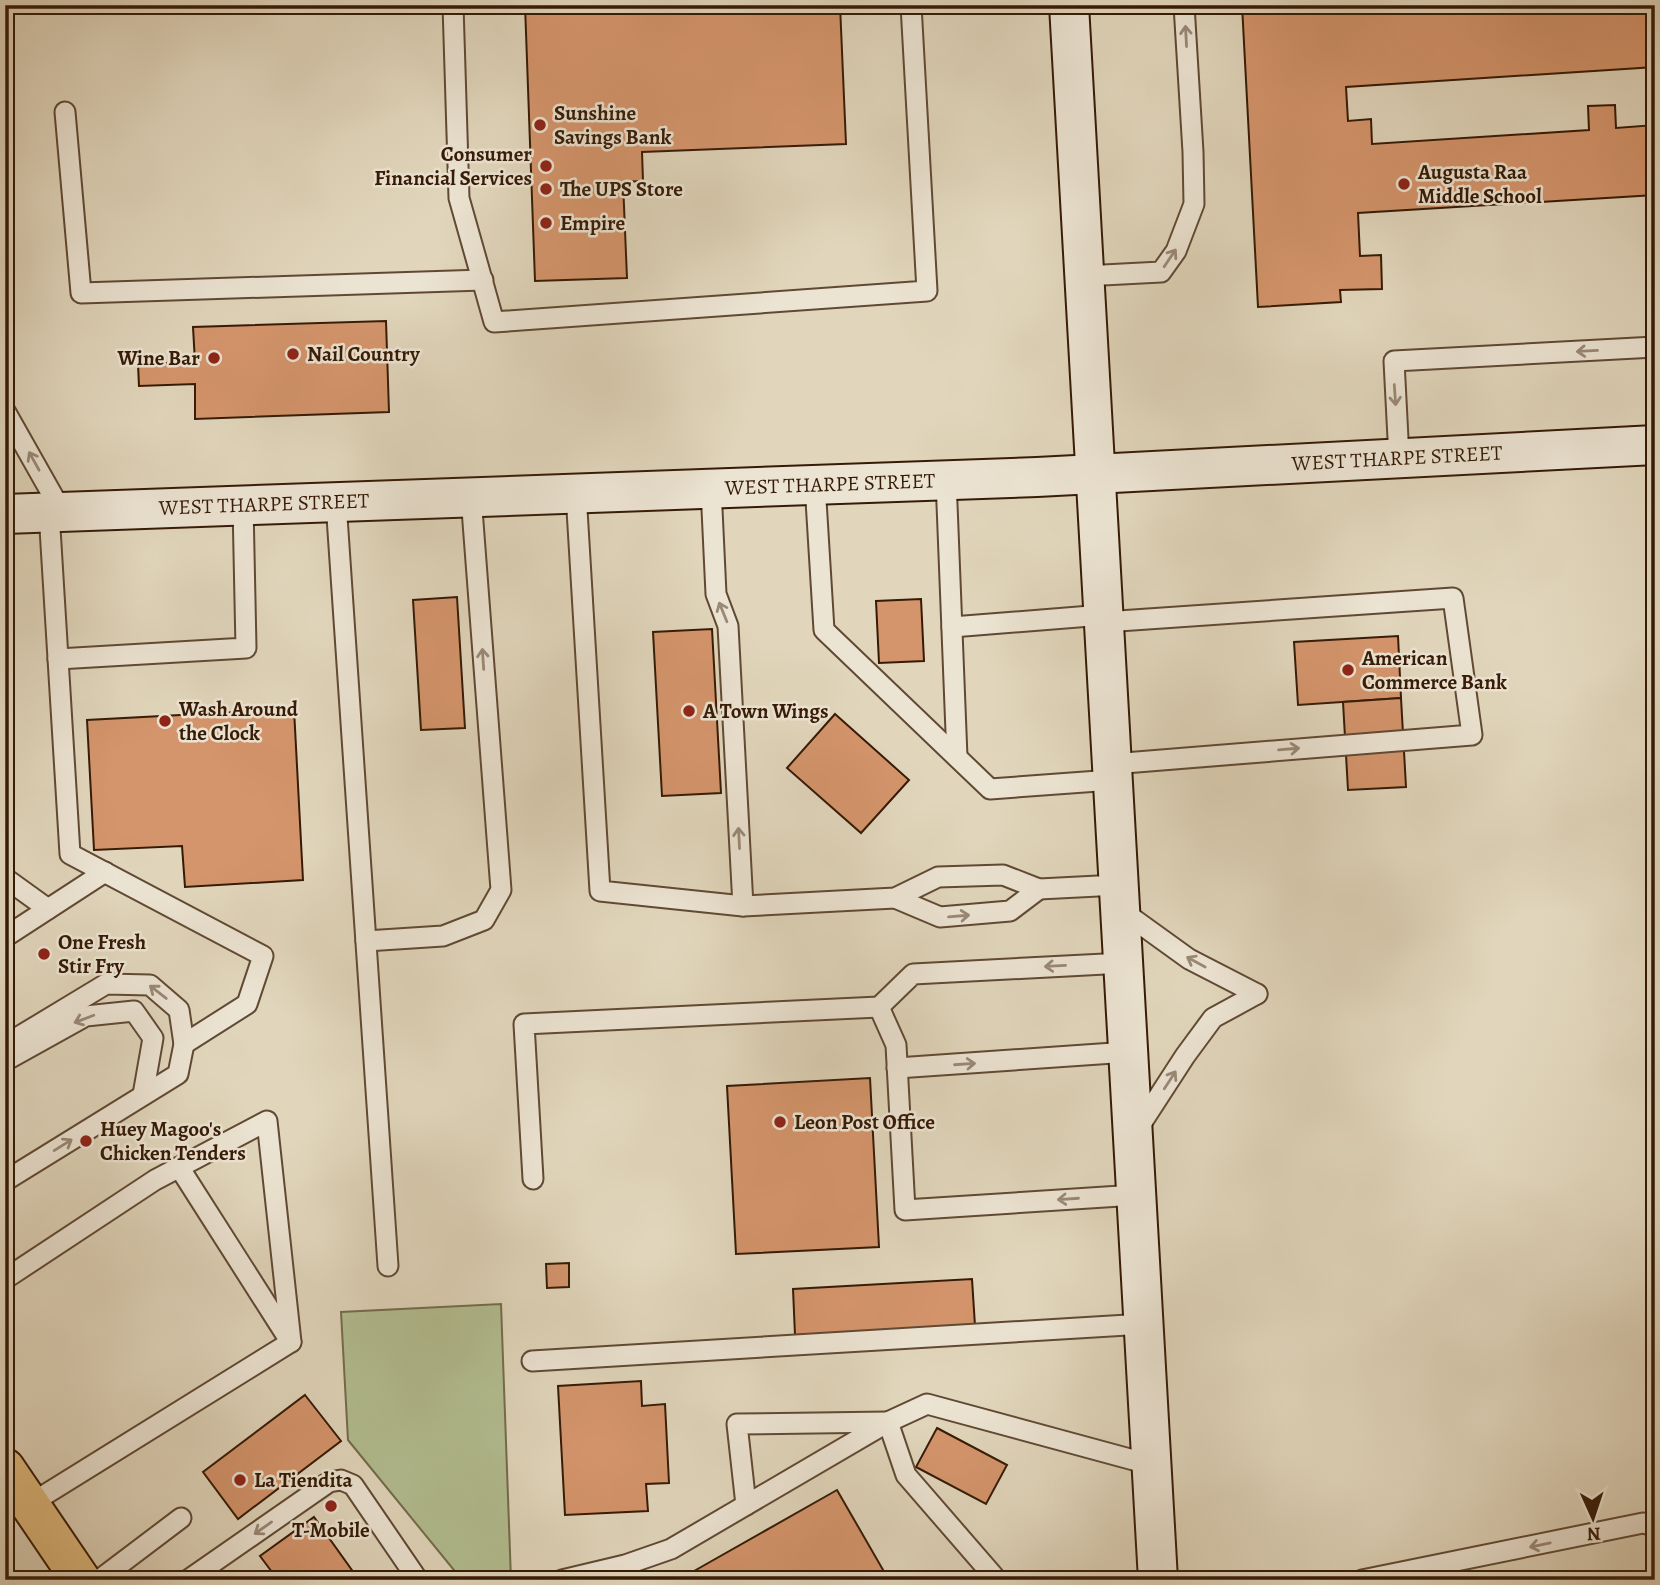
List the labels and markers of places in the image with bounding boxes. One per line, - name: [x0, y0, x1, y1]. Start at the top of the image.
- place label: Sunshine Savings Bank: [554, 99, 672, 151]
- marker: Sunshine Savings Bank: [532, 117, 548, 133]
- place label: Consumer Financial Services: [374, 140, 532, 192]
- marker: Consumer Financial Services: [538, 158, 554, 174]
- place label: Augusta Raa Middle School: [1417, 158, 1542, 210]
- place label: The UPS Store: [560, 175, 683, 203]
- marker: Augusta Raa Middle School: [1396, 176, 1412, 192]
- marker: The UPS Store: [538, 181, 554, 197]
- place label: Empire: [560, 209, 626, 237]
- marker: Empire: [538, 215, 554, 231]
- place label: Nail Country: [307, 340, 421, 368]
- place label: Wine Bar: [117, 344, 200, 372]
- marker: Nail Country: [285, 346, 301, 362]
- marker: Wine Bar: [206, 350, 222, 366]
- place label: American Commerce Bank: [1361, 644, 1507, 696]
- marker: American Commerce Bank: [1340, 662, 1356, 678]
- place label: Wash Around the Clock: [178, 695, 299, 747]
- place label: A Town Wings: [702, 697, 829, 725]
- marker: A Town Wings: [681, 703, 697, 719]
- marker: Wash Around the Clock: [157, 713, 173, 729]
- place label: One Fresh Stir Fry: [58, 928, 146, 980]
- marker: One Fresh Stir Fry: [36, 946, 52, 962]
- place label: Leon Post Office: [794, 1108, 935, 1136]
- marker: Leon Post Office: [772, 1114, 788, 1130]
- place label: Huey Magoo's Chicken Tenders: [100, 1115, 246, 1167]
- marker: Huey Magoo's Chicken Tenders: [78, 1133, 94, 1149]
- place label: La Tiendita: [254, 1466, 354, 1494]
- marker: La Tiendita: [232, 1472, 248, 1488]
- marker: T-Mobile: [323, 1498, 339, 1514]
- place label: T-Mobile: [292, 1516, 370, 1544]

